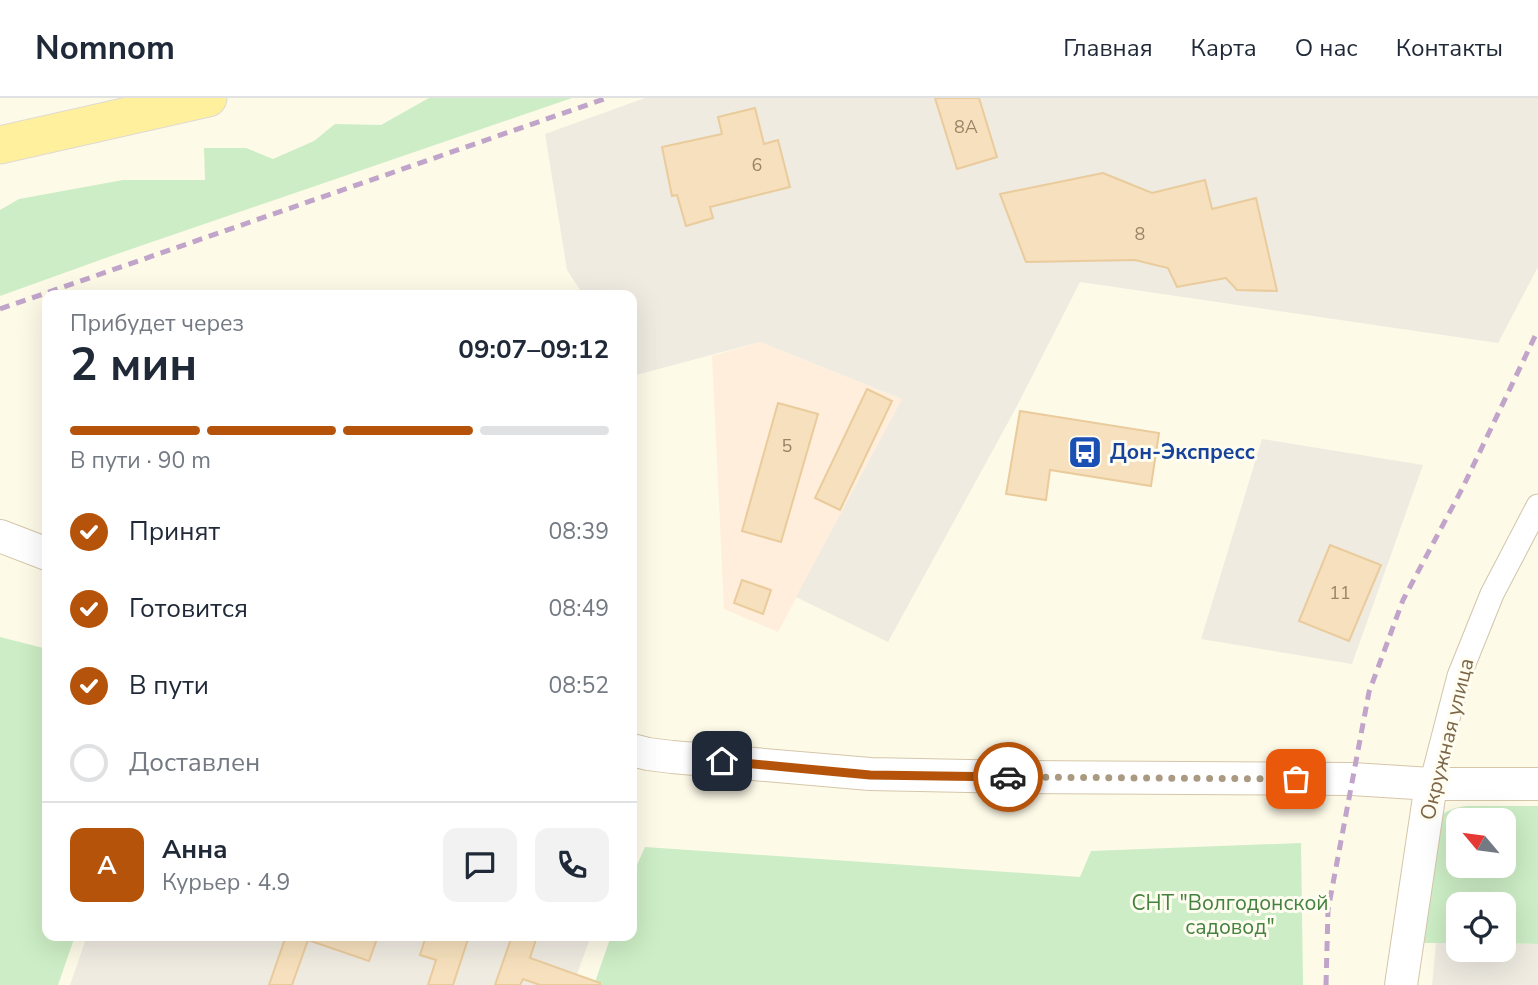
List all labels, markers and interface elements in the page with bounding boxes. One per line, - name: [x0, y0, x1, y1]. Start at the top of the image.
- text: Nomnom: [35, 26, 175, 71]
- text: Главная: [1063, 32, 1153, 64]
- text: Карта: [1191, 32, 1257, 64]
- text: О нас: [1295, 32, 1358, 64]
- text: Контакты: [1396, 32, 1503, 64]
- house number: 8А: [954, 115, 978, 139]
- house number: 6: [752, 153, 762, 177]
- house number: 8: [1135, 222, 1145, 246]
- text: Прибудет через: [70, 308, 244, 339]
- text: 09:07–09:12: [458, 332, 609, 367]
- text: 2 мин: [70, 333, 197, 396]
- bus stop icon: Дон-Экспресс: [1066, 433, 1104, 471]
- house number: 5: [782, 434, 792, 458]
- place label: Дон-Экспресс: [1110, 438, 1255, 466]
- text: В пути · 90 m: [70, 445, 211, 476]
- icon: check: [70, 513, 108, 551]
- text: Принят: [129, 514, 220, 549]
- text: 08:39: [549, 516, 609, 547]
- house number: 11: [1329, 581, 1351, 605]
- icon: check: [70, 590, 108, 628]
- text: Готовится: [129, 591, 248, 626]
- text: 08:49: [549, 593, 609, 624]
- street label: Окружная улица: [1413, 655, 1481, 823]
- icon: check: [70, 667, 108, 705]
- text: В пути: [129, 668, 209, 703]
- text: 08:52: [549, 670, 609, 701]
- pin: [692, 731, 752, 791]
- icon: home: [703, 742, 741, 780]
- courier: [973, 742, 1043, 812]
- text: Доставлен: [129, 745, 260, 780]
- pin: [1266, 749, 1326, 809]
- icon: car: [989, 758, 1027, 796]
- icon: bag: [1277, 760, 1315, 798]
- north arrow: [1446, 808, 1516, 878]
- map controls: [1446, 808, 1516, 962]
- button: chat: [443, 828, 517, 902]
- button: phone: [535, 828, 609, 902]
- text: Анна: [162, 832, 228, 867]
- text: А: [97, 848, 117, 883]
- text: Курьер · 4.9: [162, 867, 290, 898]
- park label: СНТ "Волгодонской садовод": [1131, 889, 1329, 941]
- button: locate: [1446, 892, 1516, 962]

